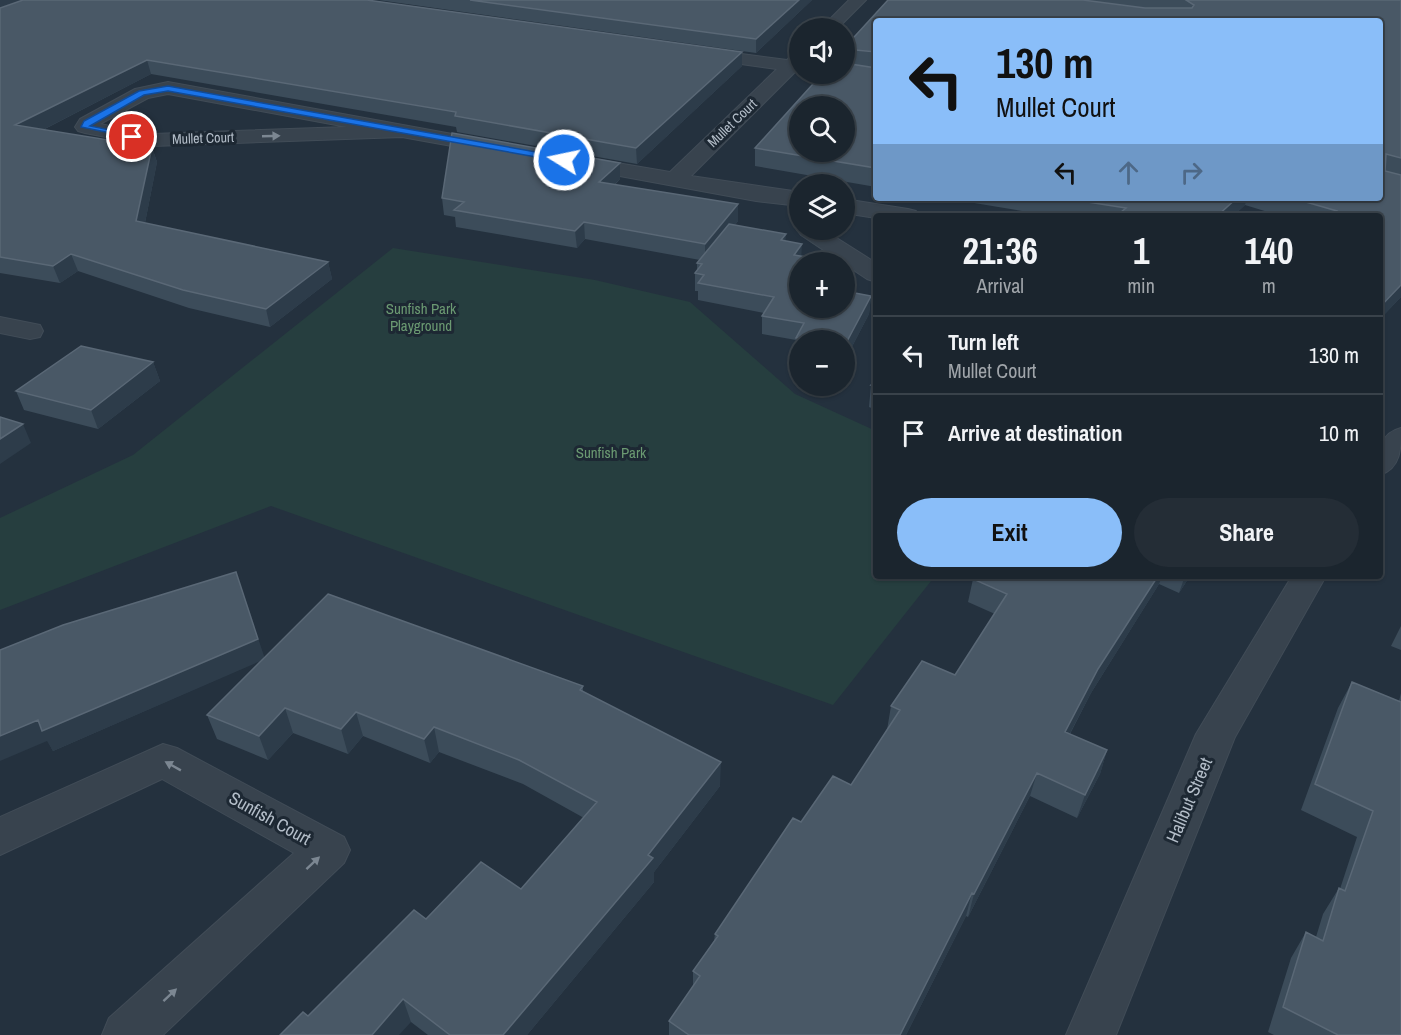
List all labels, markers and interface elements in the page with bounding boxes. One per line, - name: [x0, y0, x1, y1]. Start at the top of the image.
- map controls: [789, 18, 855, 396]
- button: sound: [789, 18, 855, 84]
- text: 130 m: [996, 35, 1094, 91]
- icon: left: [897, 42, 975, 120]
- text: Mullet Court: [996, 89, 1115, 125]
- street label: Mullet Court: [703, 95, 761, 151]
- button: search: [789, 96, 855, 162]
- pin: [106, 111, 157, 162]
- icon: arrive: [115, 120, 148, 153]
- street label: Mullet Court: [172, 128, 234, 148]
- position arrow: [532, 128, 596, 192]
- one-way arrow: [262, 131, 281, 140]
- icon: left: [1049, 156, 1082, 189]
- icon: ahead: [1112, 156, 1145, 189]
- icon: right: [1175, 156, 1208, 189]
- button: layers: [789, 174, 855, 240]
- text: 21:36: [962, 227, 1038, 275]
- text: 1: [1133, 227, 1149, 275]
- text: 140: [1244, 227, 1294, 275]
- button: +: [789, 252, 855, 318]
- text: Arrival: [977, 272, 1024, 299]
- text: min: [1127, 272, 1155, 299]
- text: m: [1262, 272, 1276, 299]
- park label: Sunfish Park Playground: [386, 298, 457, 336]
- text: Turn left: [948, 327, 1019, 357]
- button: −: [789, 330, 855, 396]
- icon: left: [897, 339, 930, 372]
- text: 130 m: [1309, 340, 1359, 370]
- text: Mullet Court: [948, 357, 1036, 384]
- icon: arrive: [897, 417, 930, 450]
- text: Arrive at destination: [948, 418, 1122, 448]
- text: 10 m: [1319, 418, 1359, 448]
- park label: Sunfish Park: [576, 442, 647, 463]
- button: Exit: [897, 498, 1122, 567]
- button: Share: [1134, 498, 1359, 567]
- street label: Halibut Street: [1160, 754, 1218, 846]
- one-way arrow: [164, 761, 181, 771]
- street label: Sunfish Court: [224, 785, 316, 851]
- one-way arrow: [306, 856, 321, 870]
- one-way arrow: [163, 988, 178, 1002]

